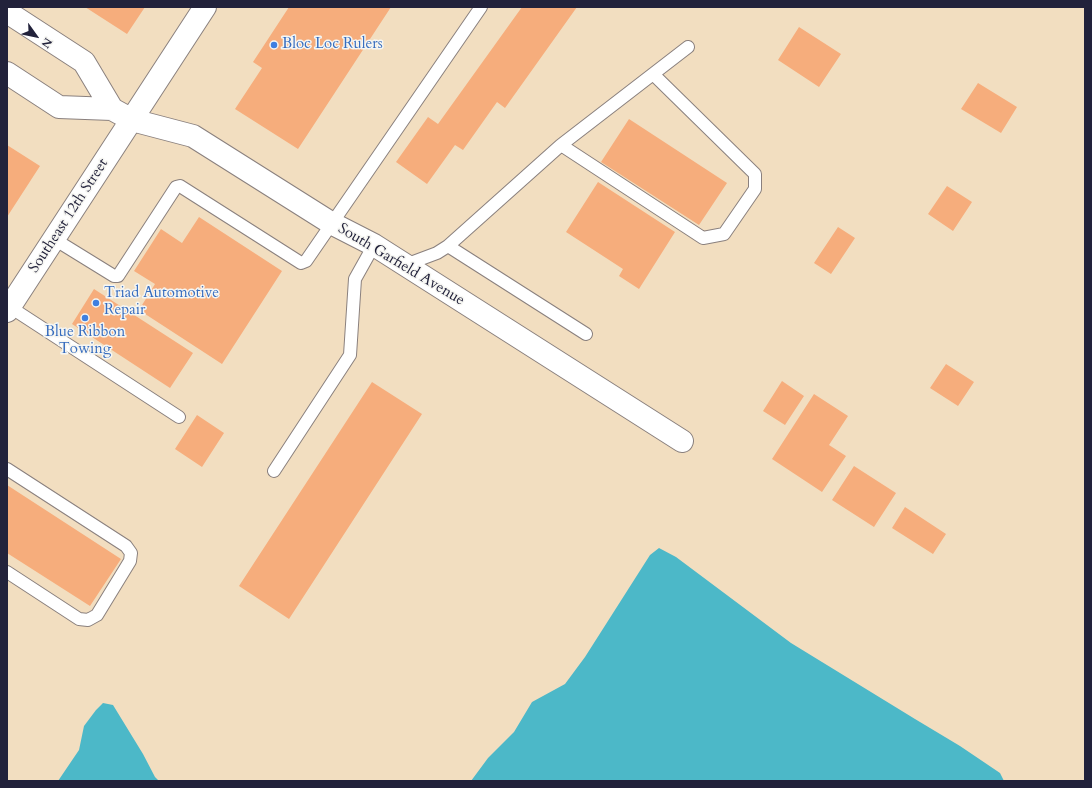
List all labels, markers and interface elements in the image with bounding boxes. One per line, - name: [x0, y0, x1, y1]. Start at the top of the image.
- north arrow: [16, 16, 56, 56]
- text: N: [38, 35, 55, 51]
- place label: Bloc Loc Rulers: [282, 36, 383, 54]
- marker: Bloc Loc Rulers: [269, 40, 279, 50]
- street label: Southeast 12th Street: [25, 156, 113, 276]
- street label: South Garfield Avenue: [334, 220, 468, 310]
- place label: Triad Automotive Repair: [104, 285, 219, 320]
- marker: Triad Automotive Repair: [91, 298, 101, 308]
- marker: Blue Ribbon Towing: [80, 313, 90, 323]
- place label: Blue Ribbon Towing: [45, 324, 125, 359]

